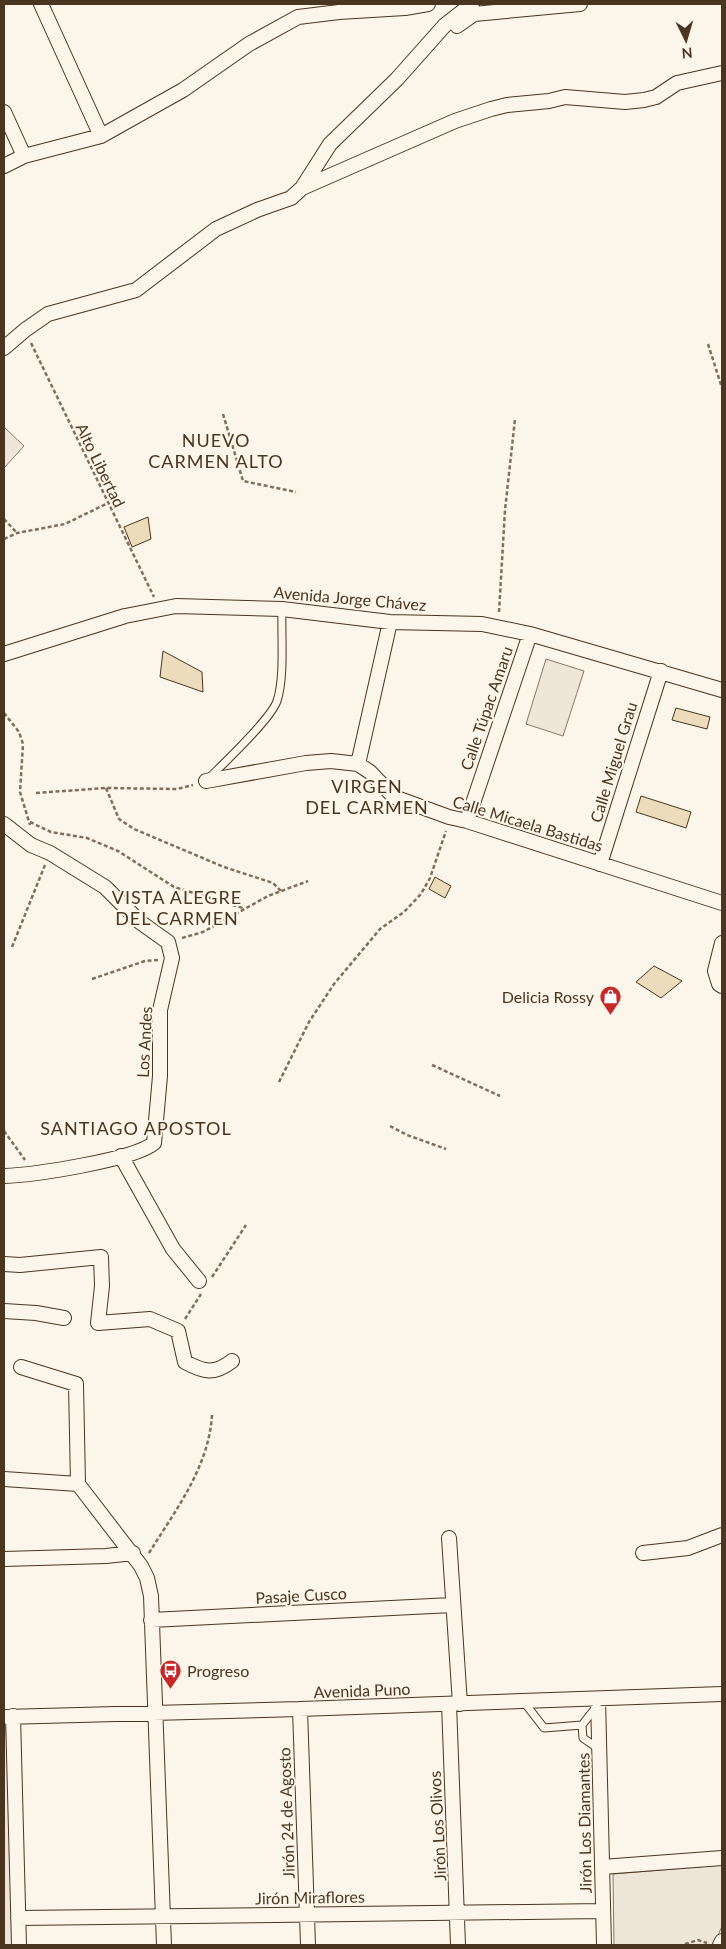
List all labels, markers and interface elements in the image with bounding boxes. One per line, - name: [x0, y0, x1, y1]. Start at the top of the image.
- north arrow: [661, 15, 711, 65]
- text: N: [681, 45, 693, 62]
- street label: Alto Libertad: [72, 420, 130, 510]
- district label: NUEVO CARMEN ALTO: [148, 429, 284, 472]
- street label: Avenida Jorge Chávez: [273, 582, 427, 614]
- street label: Calle Túpac Amaru: [456, 644, 516, 772]
- street label: Calle Miguel Grau: [586, 699, 640, 825]
- district label: VIRGEN DEL CARMEN: [305, 775, 429, 818]
- street label: Calle Micaela Bastidas: [451, 791, 605, 855]
- district label: VISTA ALEGRE DEL CARMEN: [112, 886, 242, 929]
- shop icon: Delicia Rossy: [598, 984, 622, 1015]
- place label: Delicia Rossy: [502, 987, 595, 1006]
- street label: Los Andes: [133, 1006, 155, 1078]
- district label: SANTIAGO APOSTOL: [40, 1117, 232, 1139]
- street label: Pasaje Cusco: [255, 1583, 347, 1607]
- bus stop icon: Progreso: [159, 1658, 183, 1689]
- place label: Progreso: [187, 1661, 249, 1680]
- street label: Avenida Puno: [313, 1679, 411, 1701]
- street label: Jirón 24 de Agosto: [274, 1747, 298, 1879]
- street label: Jirón Los Diamantes: [573, 1752, 595, 1893]
- street label: Jirón Los Olivos: [425, 1770, 449, 1881]
- street label: Jirón Miraflores: [255, 1887, 365, 1907]

